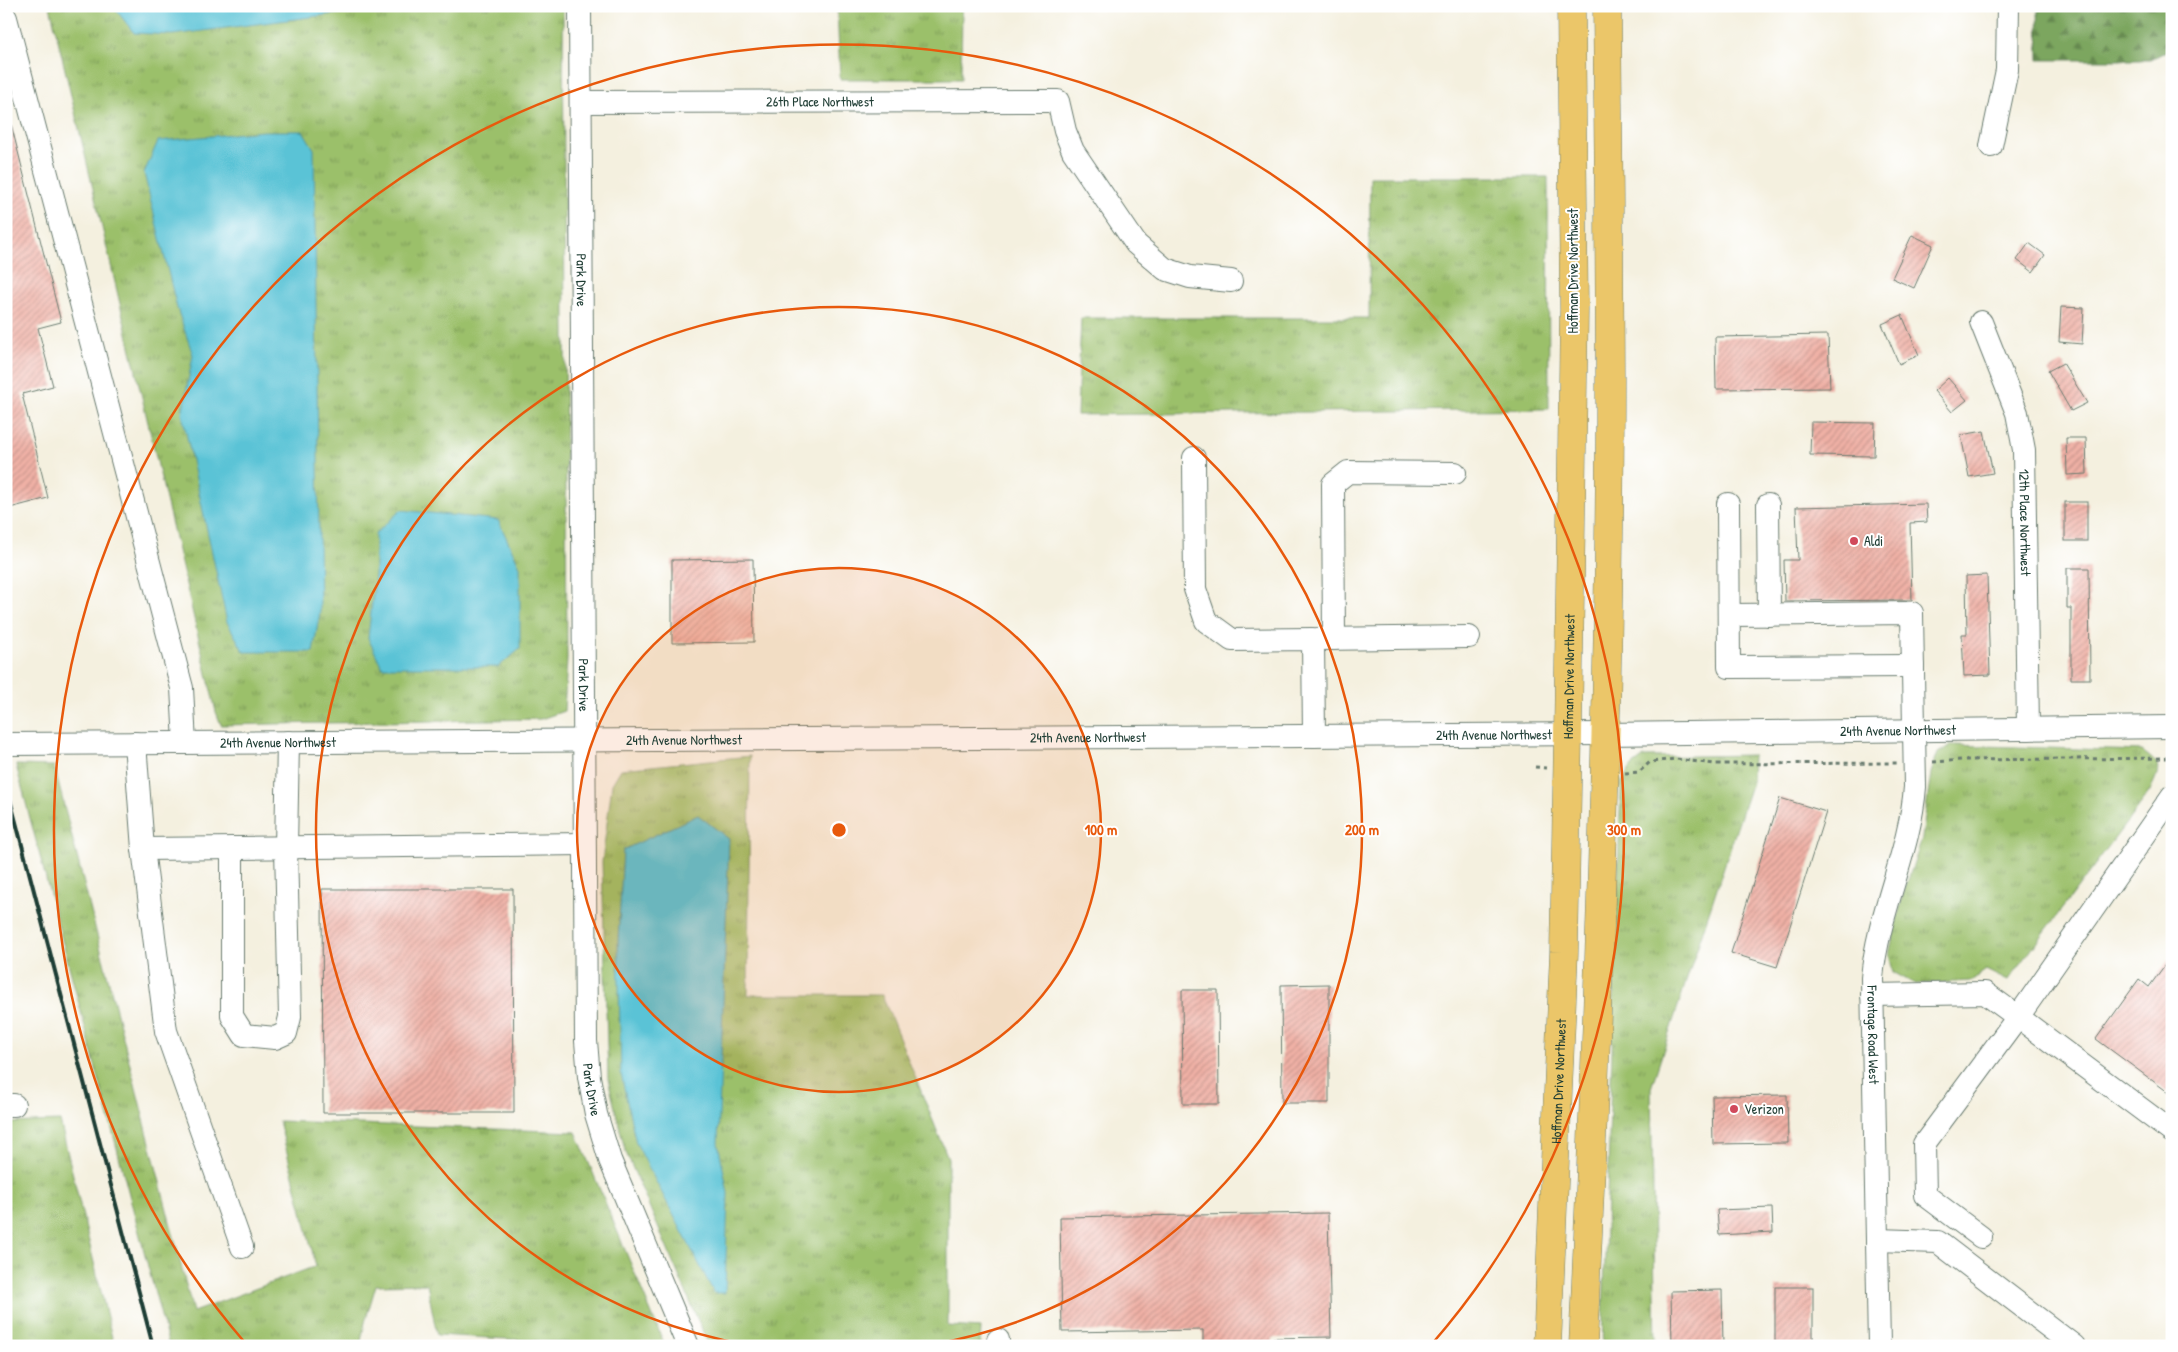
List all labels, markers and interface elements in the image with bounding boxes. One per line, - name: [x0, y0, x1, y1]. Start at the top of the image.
- street label: 26th Place Northwest: [766, 91, 874, 111]
- street label: Hoffman Drive Northwest: [1563, 208, 1582, 334]
- street label: Park Drive: [572, 253, 592, 307]
- street label: 12th Place Northwest: [2015, 469, 2036, 576]
- place label: Aldi: [1864, 531, 1883, 550]
- marker: Aldi: [1848, 535, 1860, 547]
- street label: Hoffman Drive Northwest: [1558, 613, 1579, 739]
- street label: Park Drive: [575, 658, 594, 712]
- street label: 24th Avenue Northwest: [1840, 720, 1956, 740]
- street label: 24th Avenue Northwest: [1436, 724, 1552, 744]
- street label: 24th Avenue Northwest: [1030, 727, 1146, 747]
- street label: 24th Avenue Northwest: [626, 729, 742, 749]
- street label: 24th Avenue Northwest: [220, 732, 336, 752]
- text: 100 m: [1085, 819, 1117, 840]
- text: 200 m: [1345, 819, 1379, 840]
- text: 300 m: [1607, 819, 1641, 840]
- centre of rings: [830, 821, 848, 839]
- street label: Frontage Road West: [1863, 984, 1884, 1084]
- street label: Hoffman Drive Northwest: [1546, 1018, 1570, 1144]
- street label: Park Drive: [579, 1063, 606, 1118]
- place label: Verizon: [1744, 1099, 1784, 1118]
- marker: Verizon: [1728, 1103, 1740, 1115]

